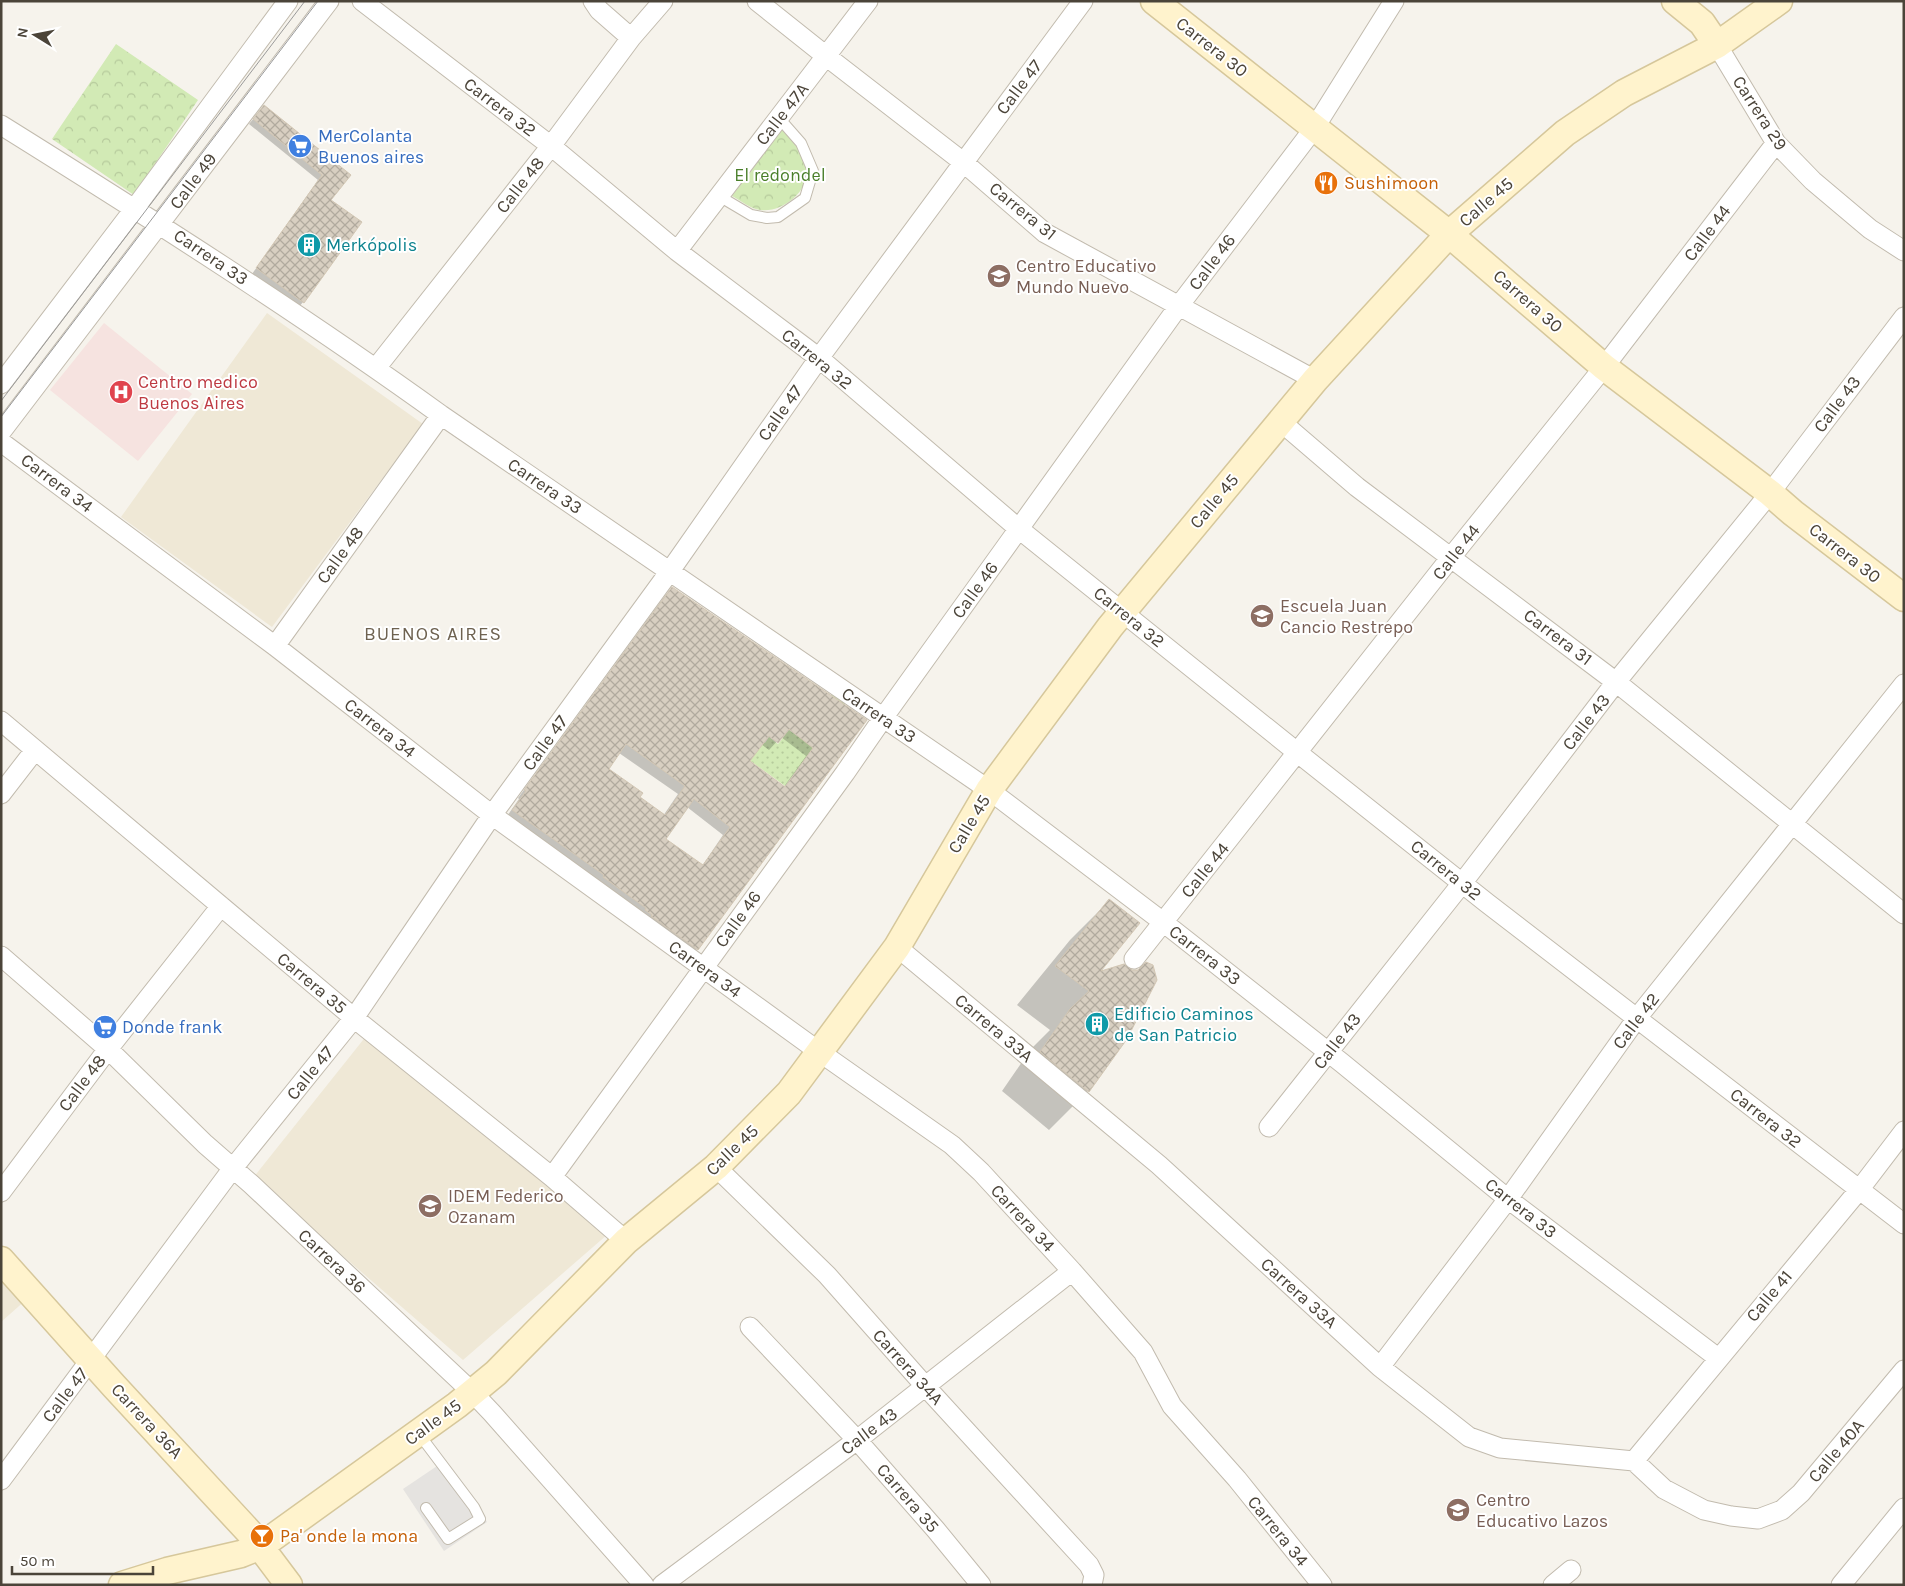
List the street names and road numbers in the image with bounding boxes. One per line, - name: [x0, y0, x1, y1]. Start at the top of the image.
- street label: Carrera 30: [1172, 12, 1252, 82]
- street label: Calle 47: [991, 55, 1047, 119]
- street label: Carrera 29: [1728, 71, 1792, 155]
- street label: Carrera 32: [459, 73, 541, 141]
- street label: Calle 47A: [751, 78, 813, 150]
- street label: Calle 49: [165, 148, 221, 214]
- street label: Calle 48: [491, 152, 549, 218]
- street label: Calle 45: [1454, 172, 1518, 232]
- street label: Carrera 31: [985, 177, 1061, 245]
- street label: Calle 44: [1679, 201, 1735, 265]
- street label: Carrera 33: [170, 224, 252, 290]
- street label: Calle 46: [1184, 229, 1240, 295]
- street label: Carrera 30: [1489, 265, 1567, 337]
- street label: Carrera 32: [777, 324, 857, 394]
- street label: Calle 43: [1809, 371, 1865, 437]
- street label: Calle 47: [753, 380, 807, 445]
- street label: Carrera 34: [17, 449, 97, 517]
- street label: Carrera 33: [504, 453, 586, 519]
- street label: Calle 45: [1185, 469, 1243, 533]
- street label: Carrera 30: [1805, 518, 1885, 588]
- street label: Calle 44: [1427, 520, 1485, 584]
- street label: Calle 48: [312, 522, 368, 588]
- street label: Calle 46: [947, 557, 1003, 623]
- street label: Carrera 32: [1089, 582, 1169, 652]
- street label: Carrera 31: [1519, 604, 1597, 670]
- street label: Carrera 33: [838, 682, 920, 748]
- street label: Calle 43: [1557, 690, 1615, 754]
- street label: Carrera 34: [340, 693, 420, 763]
- street label: Calle 47: [518, 711, 573, 775]
- street label: Calle 45: [943, 791, 995, 857]
- street label: Carrera 32: [1406, 835, 1486, 905]
- street label: Calle 44: [1176, 838, 1234, 902]
- street label: Calle 46: [710, 886, 766, 952]
- street label: Carrera 33: [1165, 920, 1245, 990]
- street label: Carrera 34: [664, 935, 746, 1003]
- street label: Carrera 35: [272, 947, 352, 1019]
- street label: Calle 42: [1608, 988, 1664, 1054]
- street label: Carrera 33A: [950, 989, 1038, 1067]
- street label: Calle 43: [1308, 1009, 1366, 1073]
- street label: Calle 47: [282, 1041, 339, 1104]
- street label: Calle 48: [53, 1050, 111, 1116]
- street label: Carrera 32: [1726, 1083, 1806, 1153]
- street label: Calle 45: [701, 1120, 763, 1180]
- street label: Carrera 33: [1481, 1173, 1561, 1243]
- street label: Carrera 34: [986, 1180, 1060, 1256]
- street label: Carrera 36: [293, 1224, 371, 1298]
- street label: Carrera 33A: [1256, 1253, 1342, 1333]
- street label: Calle 41: [1741, 1266, 1797, 1326]
- street label: Carrera 34A: [868, 1324, 948, 1410]
- street label: Calle 47: [37, 1363, 93, 1427]
- street label: Carrera 36A: [107, 1379, 187, 1463]
- street label: Calle 45: [400, 1394, 466, 1450]
- street label: Calle 43: [836, 1403, 902, 1459]
- street label: Calle 40A: [1803, 1415, 1869, 1487]
- street label: Carrera 35: [872, 1459, 944, 1537]
- street label: Carrera 34: [1243, 1491, 1313, 1571]

